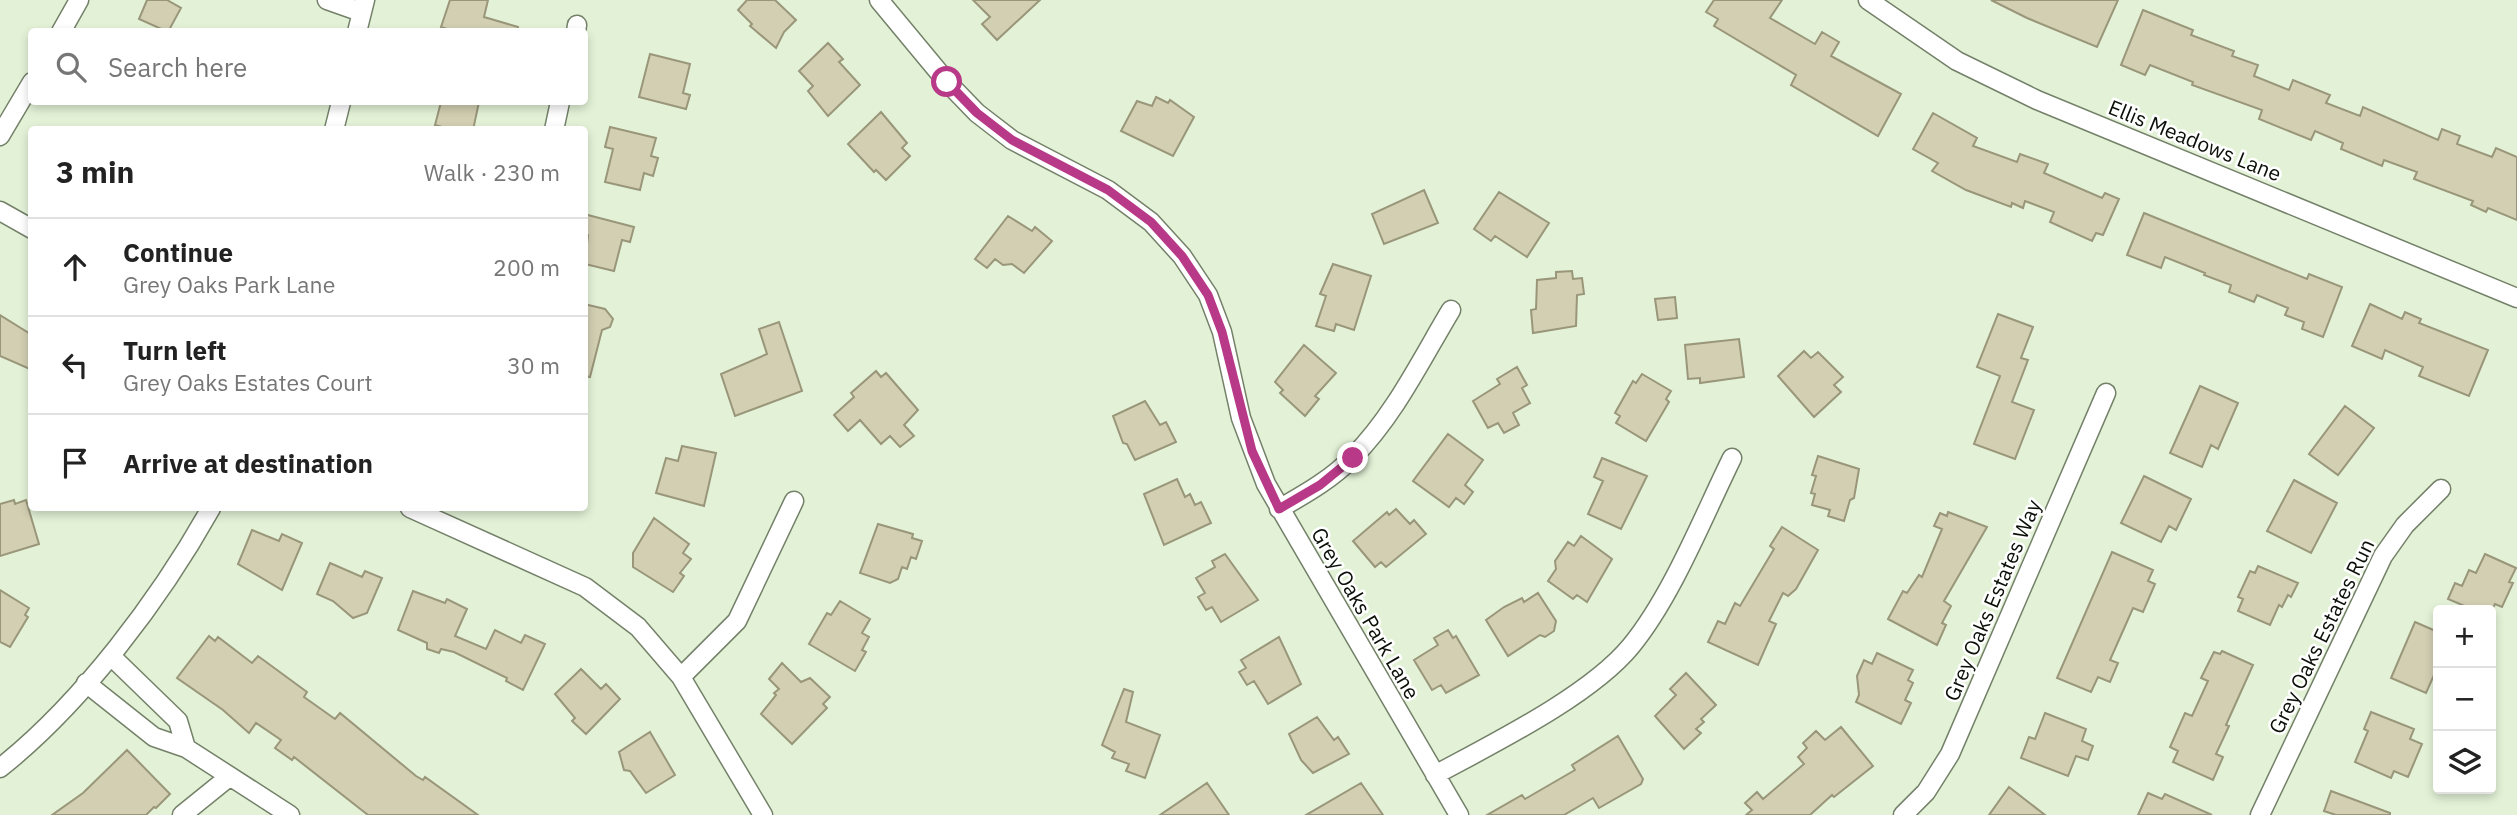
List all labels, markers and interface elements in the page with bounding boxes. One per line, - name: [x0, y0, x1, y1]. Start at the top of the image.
- search box: [28, 28, 588, 105]
- icon: search: [52, 48, 90, 86]
- text: Search here: [108, 50, 247, 84]
- route start: [931, 66, 962, 97]
- street label: Ellis Meadows Lane: [2104, 93, 2286, 187]
- text: 3 min: [56, 152, 134, 191]
- text: Walk · 230 m: [424, 157, 560, 187]
- text: Continue: [123, 235, 233, 269]
- icon: ahead: [56, 248, 94, 286]
- text: 200 m: [493, 252, 560, 282]
- text: Grey Oaks Park Lane: [123, 269, 335, 299]
- text: Turn left: [123, 333, 226, 367]
- icon: left: [56, 346, 94, 384]
- text: 30 m: [507, 350, 560, 380]
- text: Grey Oaks Estates Court: [123, 367, 373, 397]
- route end: [1337, 442, 1368, 473]
- icon: arrive: [56, 444, 94, 482]
- text: Arrive at destination: [123, 446, 373, 480]
- street label: Grey Oaks Estates Way: [1937, 495, 2047, 705]
- street label: Grey Oaks Park Lane: [1305, 522, 1427, 704]
- street label: Grey Oaks Estates Run: [2262, 534, 2380, 738]
- map controls: [2433, 605, 2496, 794]
- button: +: [2433, 605, 2496, 668]
- button: −: [2433, 668, 2496, 731]
- button: layers: [2433, 731, 2496, 794]

